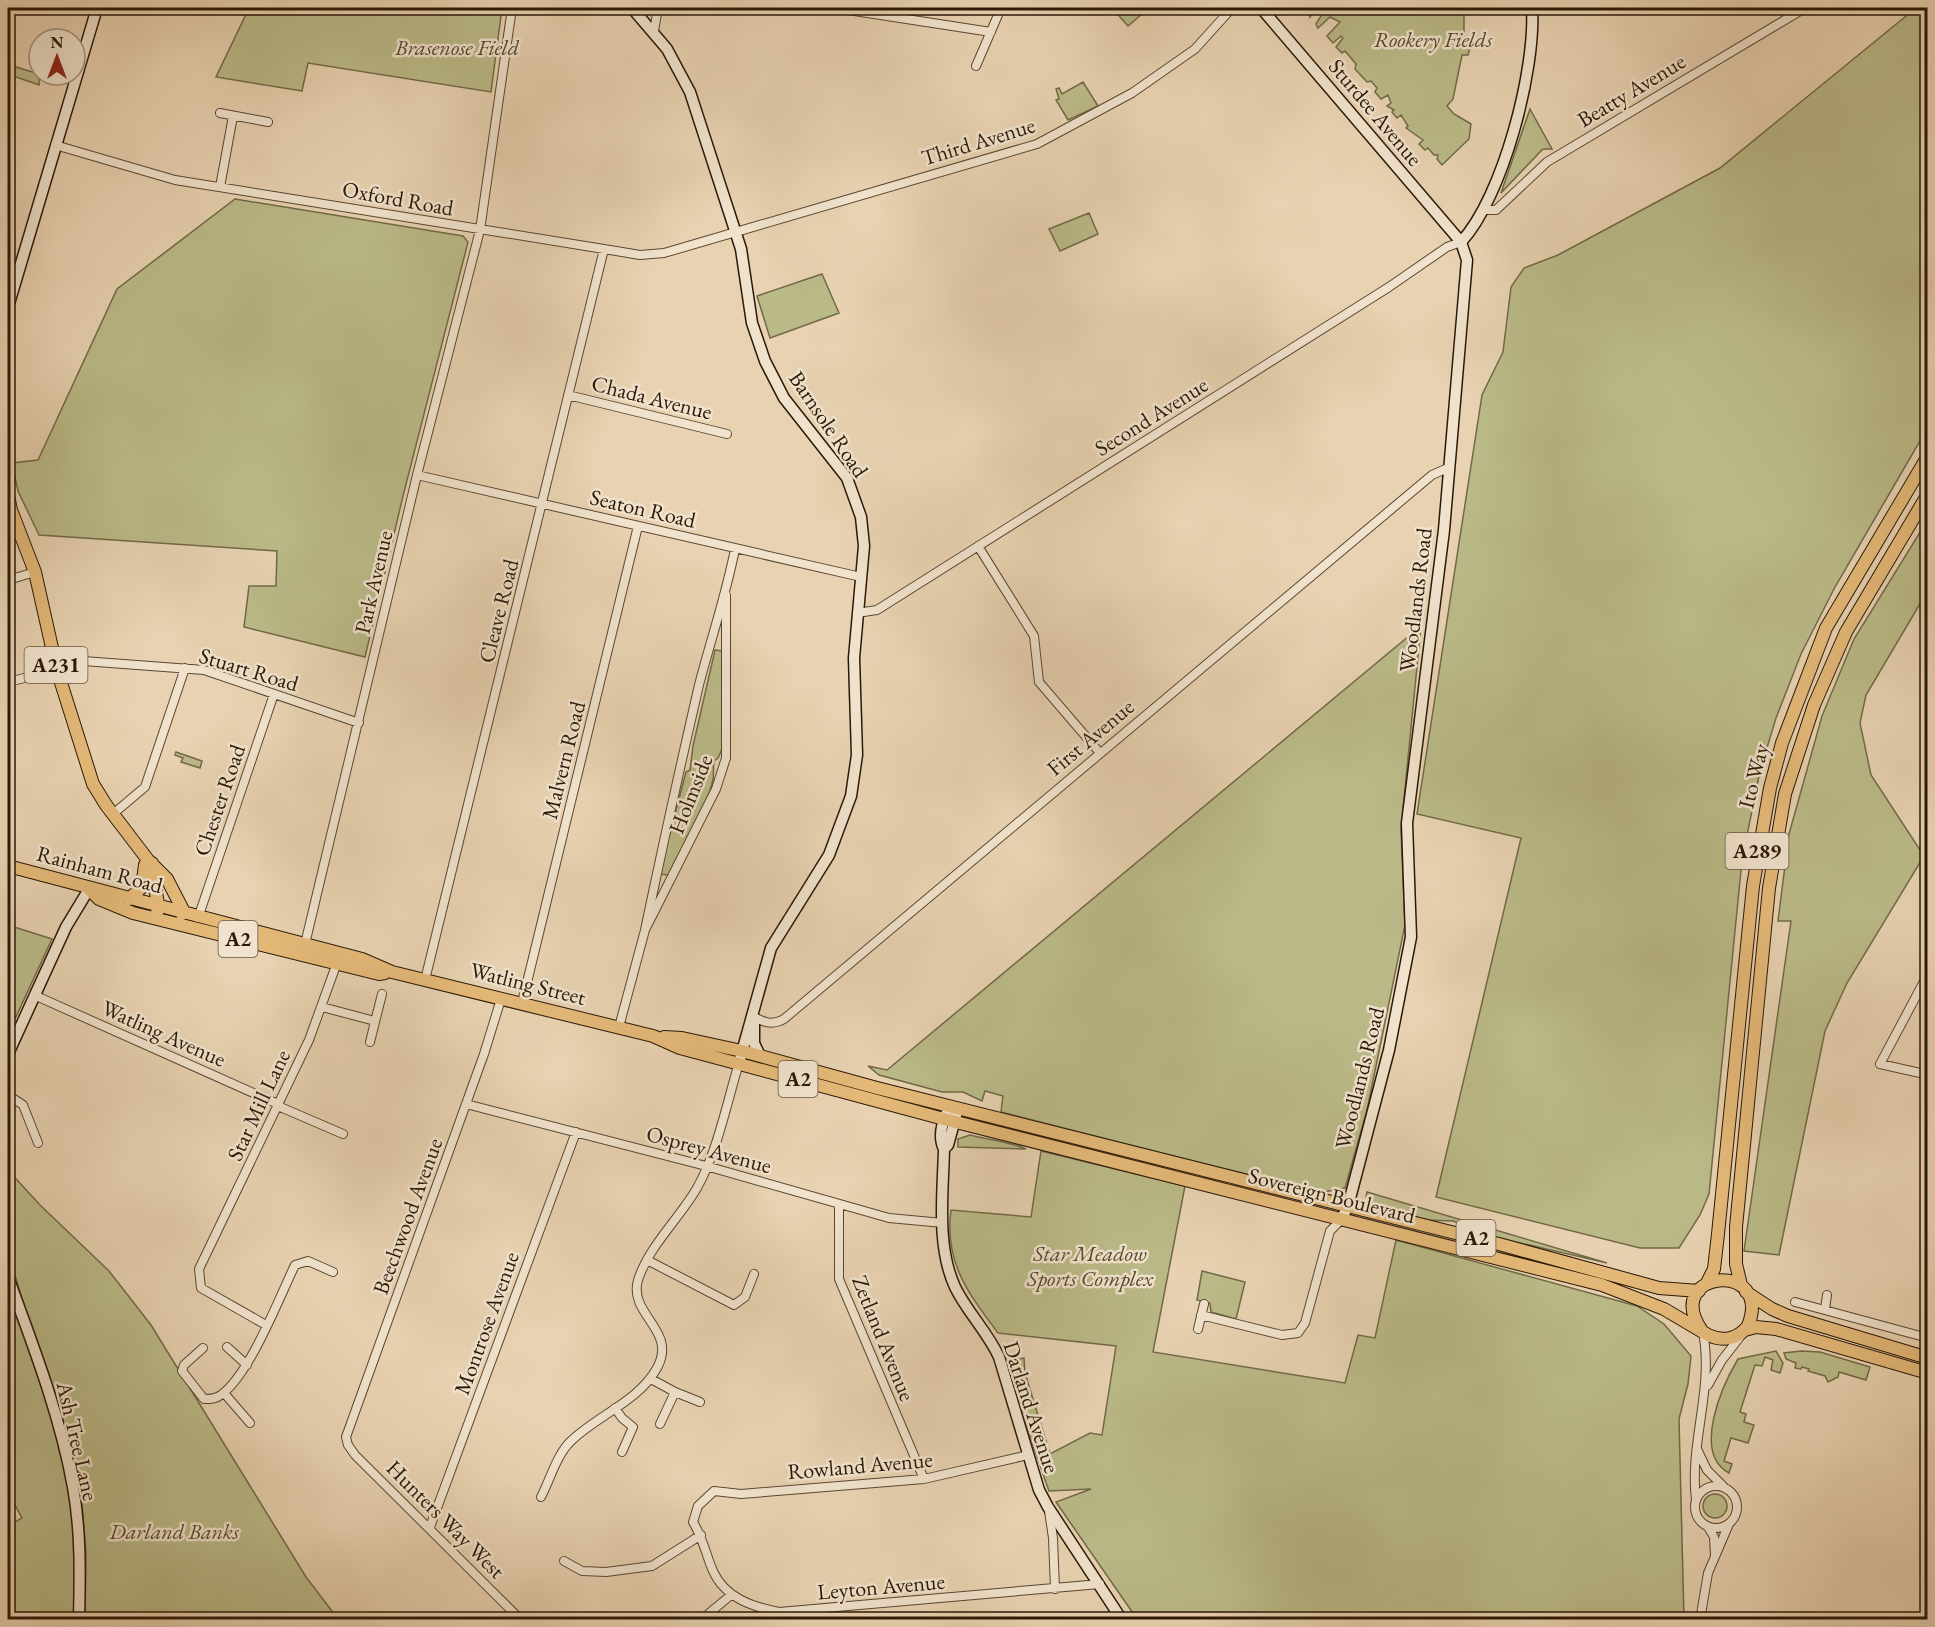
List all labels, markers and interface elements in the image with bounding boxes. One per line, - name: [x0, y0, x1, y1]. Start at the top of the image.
- park label: Rookery Fields: [1374, 25, 1493, 54]
- north arrow: [27, 27, 87, 87]
- text: N: [51, 32, 64, 53]
- park label: Brasenose Field: [394, 33, 520, 62]
- street label: Beatty Avenue: [1572, 47, 1691, 134]
- street label: Sturdee Avenue: [1322, 53, 1429, 172]
- street label: Third Avenue: [918, 110, 1039, 173]
- street label: Oxford Road: [340, 174, 457, 223]
- street label: Barnsole Road: [782, 365, 875, 484]
- street label: Chada Avenue: [589, 369, 716, 427]
- street label: Second Avenue: [1089, 370, 1214, 463]
- street label: Seaton Road: [587, 482, 699, 535]
- street label: Woodlands Road: [1392, 525, 1439, 674]
- street label: Park Avenue: [348, 527, 400, 637]
- street label: Cleave Road: [472, 555, 526, 666]
- street label: Stuart Road: [196, 641, 303, 699]
- road number: A231: [25, 647, 88, 683]
- street label: First Avenue: [1041, 692, 1140, 782]
- street label: Malvern Road: [535, 697, 592, 822]
- street label: Chester Road: [187, 740, 252, 860]
- street label: Ito Way: [1731, 740, 1776, 812]
- street label: Holmside: [661, 750, 720, 838]
- road number: A289: [1726, 833, 1788, 869]
- street label: Rainham Road: [34, 839, 167, 900]
- road number: A2: [218, 921, 258, 957]
- street label: Watling Street: [467, 955, 589, 1012]
- street label: Watling Avenue: [97, 993, 231, 1074]
- street label: Woodlands Road: [1328, 1003, 1391, 1152]
- street label: Star Mill Lane: [220, 1044, 297, 1166]
- road number: A2: [778, 1061, 818, 1097]
- street label: Osprey Avenue: [643, 1119, 775, 1180]
- street label: Beechwood Avenue: [366, 1134, 449, 1298]
- street label: Sovereign Boulevard: [1245, 1161, 1419, 1230]
- road number: A2: [1456, 1220, 1496, 1256]
- park label: Star Meadow Sports Complex: [1026, 1239, 1154, 1293]
- street label: Montrose Avenue: [447, 1247, 526, 1399]
- street label: Zetland Avenue: [845, 1271, 922, 1406]
- street label: Darland Avenue: [997, 1337, 1067, 1477]
- street label: Ash Tree Lane: [50, 1378, 105, 1504]
- street label: Rowland Avenue: [786, 1445, 934, 1486]
- street label: Hunters Way West: [380, 1454, 511, 1585]
- park label: Darland Banks: [108, 1517, 240, 1546]
- street label: Leyton Avenue: [816, 1566, 946, 1607]

